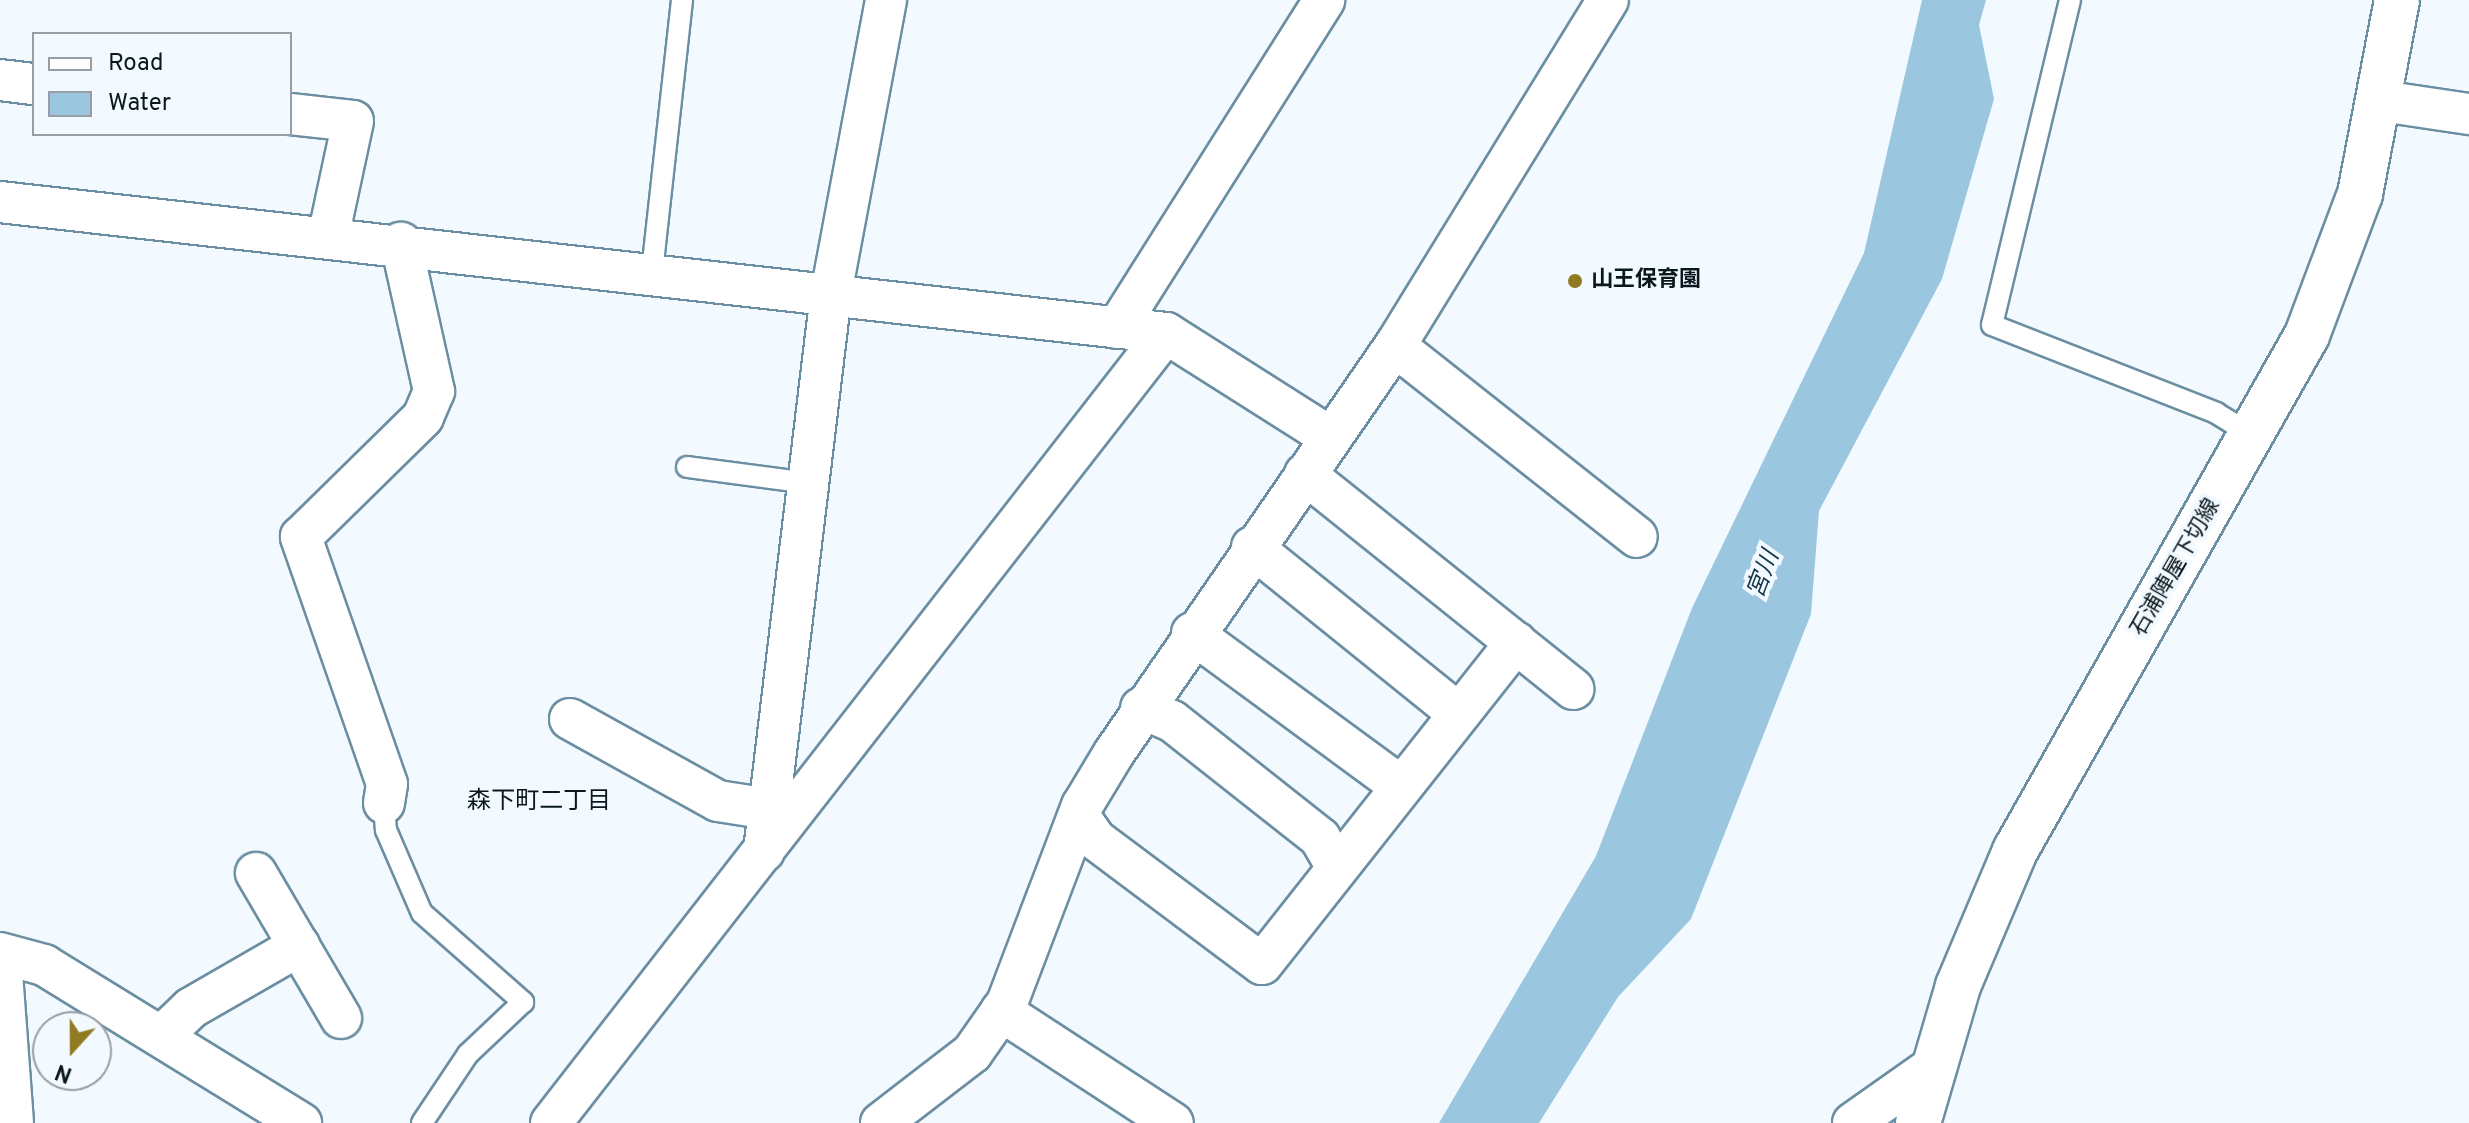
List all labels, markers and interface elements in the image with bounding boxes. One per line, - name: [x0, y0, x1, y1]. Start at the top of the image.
- legend: [32, 32, 292, 136]
- text: Road: [108, 49, 164, 79]
- text: Water: [108, 89, 171, 119]
- place label: 山王保育園: [1591, 268, 1701, 294]
- marker: 山王保育園: [1566, 272, 1584, 290]
- street label: 石浦陣屋下切線: [2126, 495, 2226, 641]
- water label: 宮川: [1743, 547, 1787, 603]
- district label: 森下町二丁目: [467, 789, 611, 817]
- north arrow: [32, 1011, 112, 1091]
- text: N: [52, 1057, 76, 1087]

